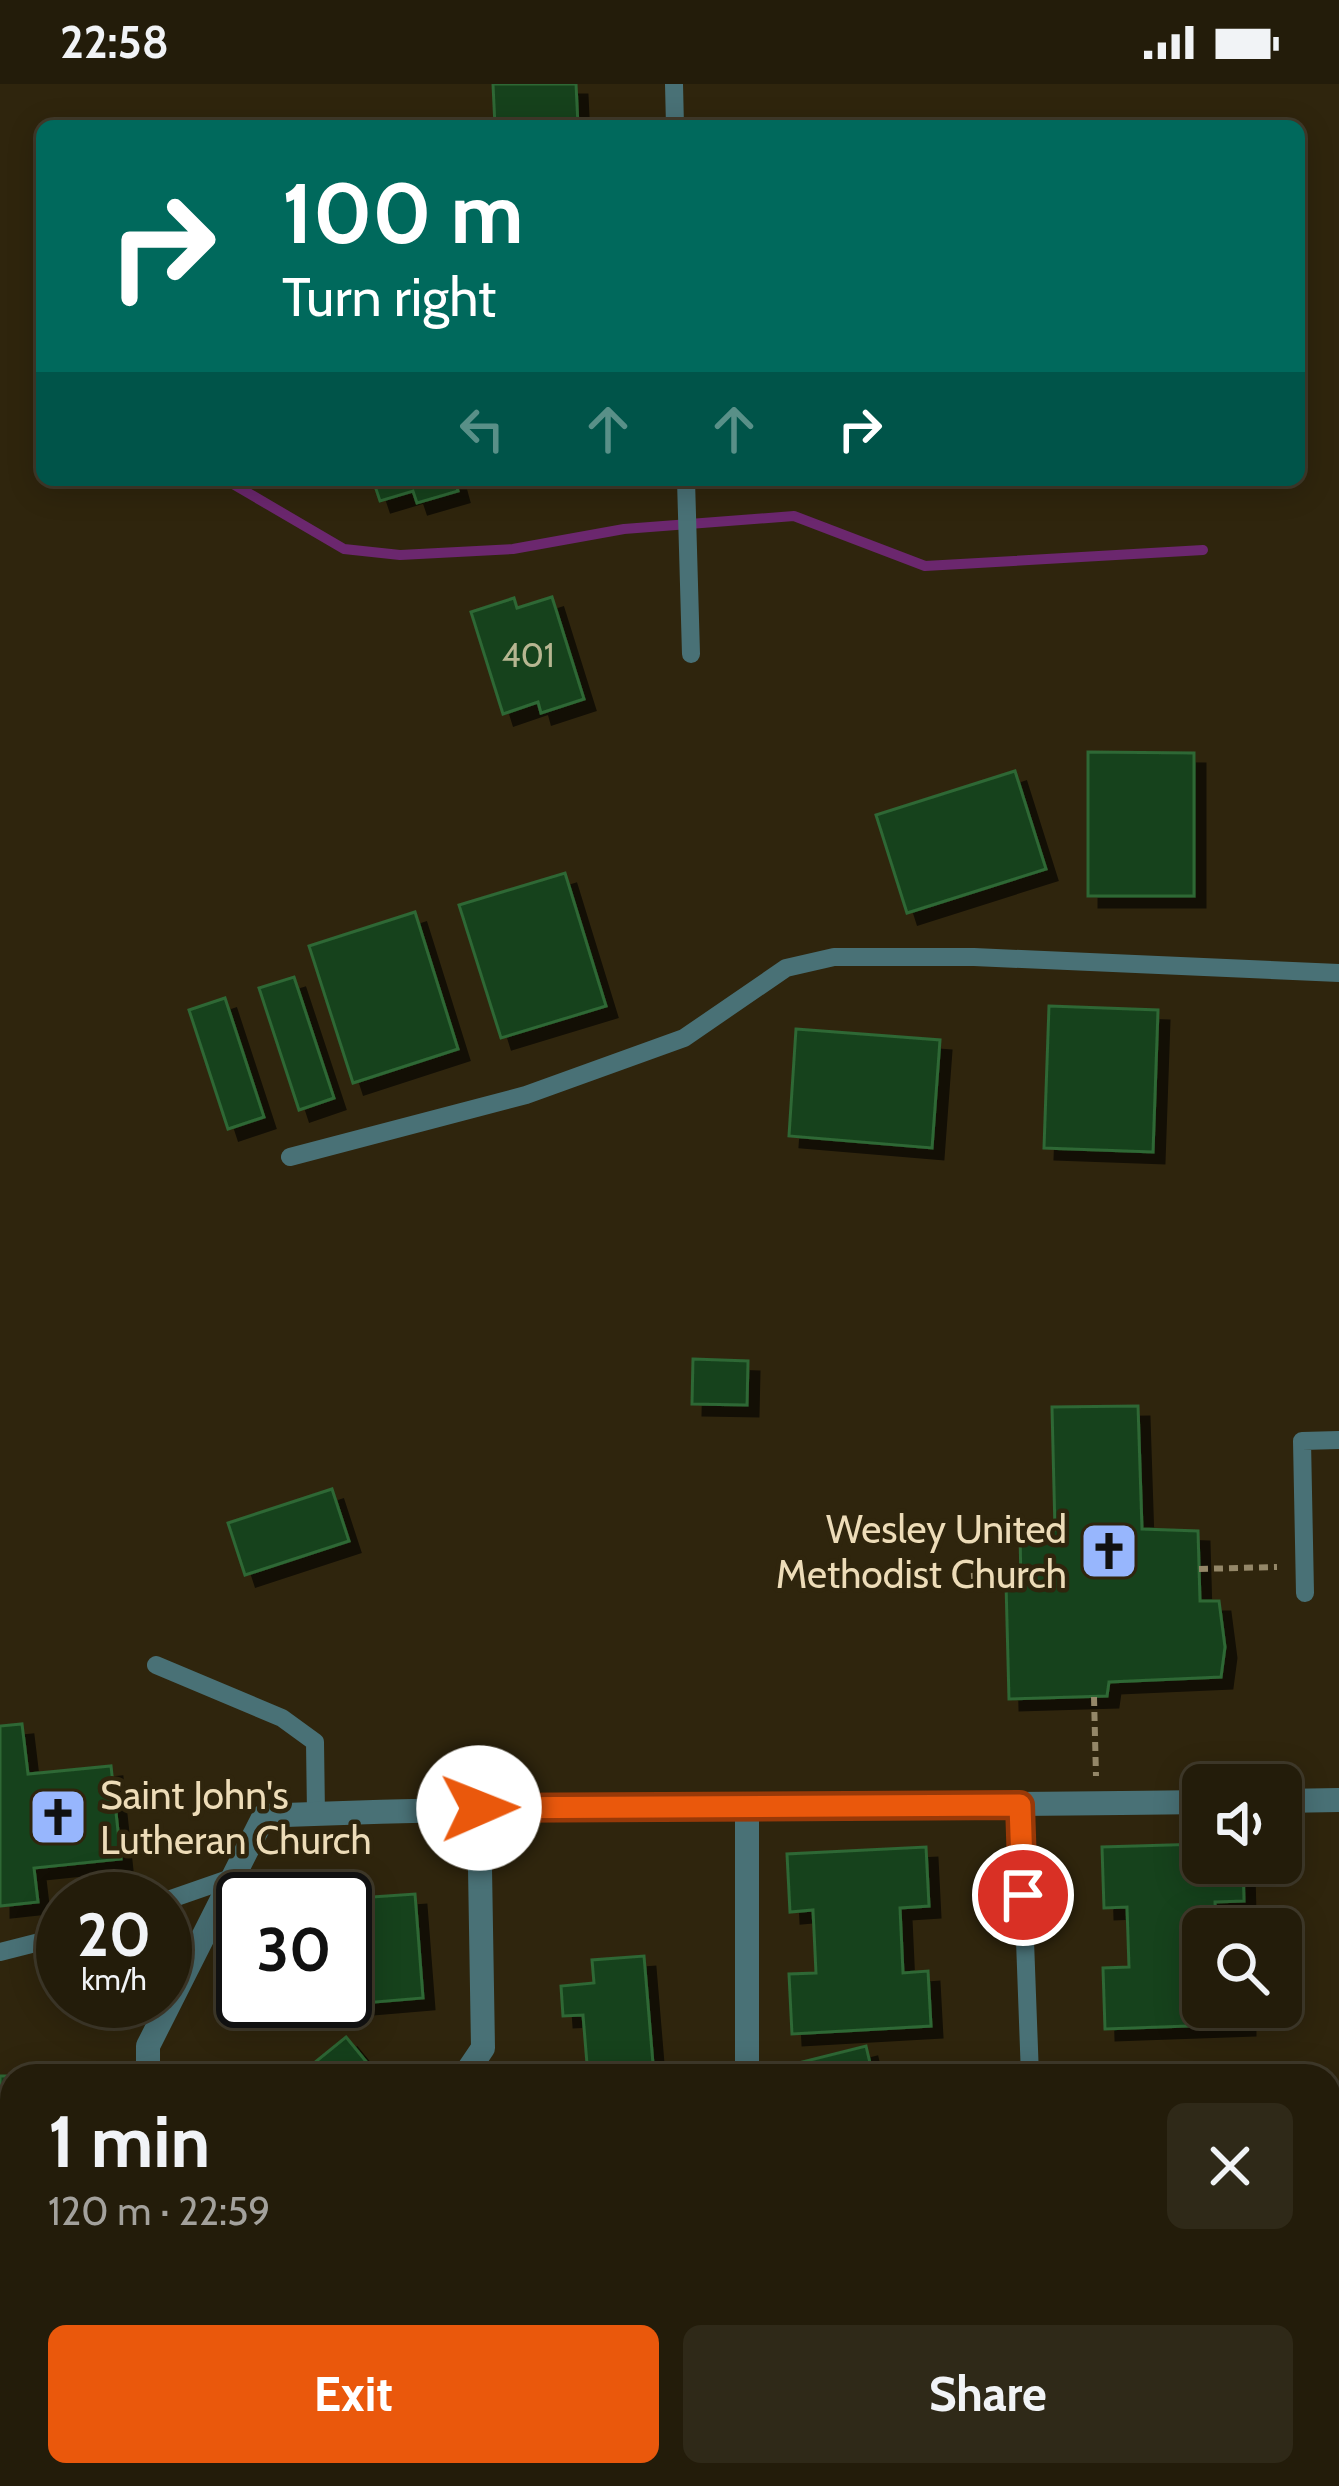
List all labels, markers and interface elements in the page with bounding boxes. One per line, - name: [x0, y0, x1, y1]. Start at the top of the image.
- text: 22:58: [60, 15, 169, 69]
- text: 100 m: [282, 162, 524, 264]
- icon: right: [84, 168, 240, 324]
- text: Turn right: [282, 264, 496, 330]
- icon: left: [449, 396, 515, 462]
- icon: ahead: [575, 396, 641, 462]
- icon: ahead: [701, 396, 767, 462]
- icon: right: [827, 396, 893, 462]
- house number: 401: [502, 635, 554, 675]
- place label: Wesley United Methodist Church: [776, 1505, 1067, 1598]
- church icon: Wesley United Methodist Church: [1078, 1520, 1140, 1582]
- position arrow: [416, 1745, 542, 1871]
- map controls: [1182, 1764, 1302, 2028]
- button: sound: [1182, 1764, 1302, 1884]
- place label: Saint John's Lutheran Church: [100, 1771, 372, 1864]
- church icon: Saint John's Lutheran Church: [27, 1786, 89, 1848]
- pin: [972, 1844, 1074, 1946]
- icon: arrive: [990, 1862, 1056, 1928]
- speed limit sign: 30: [216, 1872, 372, 2028]
- text: 20: [77, 1898, 151, 1971]
- button: search: [1182, 1908, 1302, 2028]
- text: km/h: [81, 1961, 147, 1998]
- text: 1 min: [48, 2098, 210, 2185]
- button: close: [1167, 2103, 1293, 2229]
- text: 120 m · 22:59: [48, 2187, 270, 2235]
- button: Exit: [48, 2325, 659, 2463]
- button: Share: [683, 2325, 1293, 2463]

